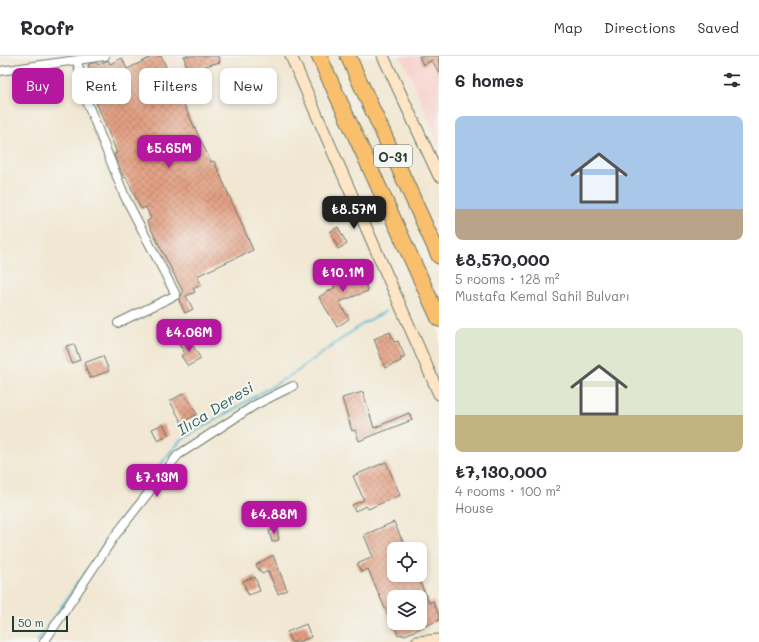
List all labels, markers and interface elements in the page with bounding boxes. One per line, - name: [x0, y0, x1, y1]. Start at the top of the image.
- text: Roofr: [20, 15, 74, 40]
- text: Map: [554, 18, 582, 37]
- text: Directions: [604, 18, 675, 37]
- text: Saved: [697, 18, 739, 37]
- chip: Buy: [12, 68, 64, 104]
- chip: Rent: [72, 68, 131, 104]
- chip: Filters: [139, 68, 212, 104]
- chip: New: [220, 68, 277, 104]
- text: 6 homes: [455, 69, 524, 91]
- icon: filters: [721, 69, 743, 91]
- pin: ₺5.65M: [136, 135, 202, 169]
- text: ₺5.65M: [146, 139, 192, 156]
- icon: home: [563, 142, 635, 214]
- road number: O-31: [374, 145, 412, 167]
- pin: ₺8.57M: [321, 196, 387, 230]
- text: ₺8.57M: [331, 200, 377, 217]
- text: ₺8,570,000: [455, 248, 550, 270]
- pin: ₺10.1M: [310, 259, 376, 293]
- text: ₺10.1M: [322, 263, 364, 280]
- text: 5 rooms · 128 m²: [455, 270, 560, 287]
- text: Mustafa Kemal Sahil Bulvarı: [455, 287, 630, 304]
- pin: ₺4.06M: [156, 319, 222, 353]
- text: ₺4.06M: [165, 323, 213, 340]
- icon: home: [563, 354, 635, 426]
- water label: Ilıca Deresi: [173, 376, 257, 439]
- text: ₺7,130,000: [455, 460, 547, 482]
- pin: ₺7.13M: [124, 464, 190, 498]
- text: ₺7.13M: [135, 468, 179, 485]
- text: 4 rooms · 100 m²: [455, 482, 561, 499]
- text: House: [455, 499, 493, 516]
- pin: ₺4.88M: [241, 501, 307, 535]
- text: ₺4.88M: [250, 505, 298, 522]
- map controls: [387, 542, 427, 630]
- button: locate: [387, 542, 427, 582]
- button: layers: [387, 590, 427, 630]
- scale bar: [12, 614, 68, 633]
- text: 50 m: [18, 615, 44, 630]

